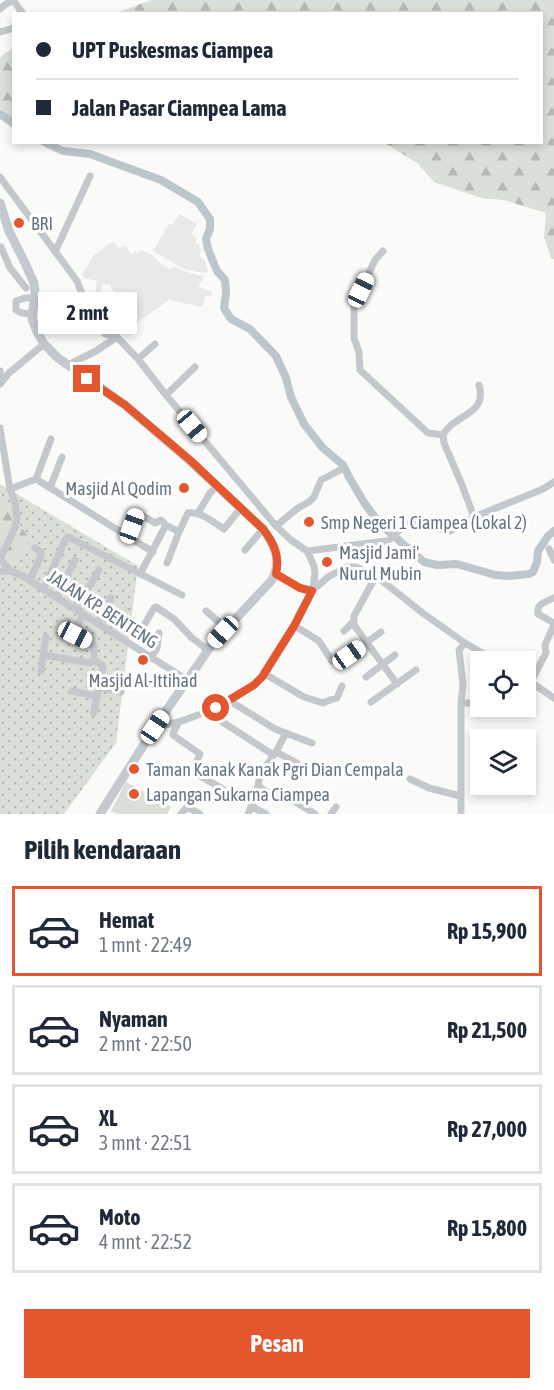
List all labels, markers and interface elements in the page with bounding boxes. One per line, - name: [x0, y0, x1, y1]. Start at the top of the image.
- text: UPT Puskesmas Ciampea: [72, 37, 273, 63]
- text: Jalan Pasar Ciampea Lama: [72, 95, 287, 121]
- place label: BRI: [31, 213, 53, 234]
- marker: BRI: [12, 216, 26, 230]
- car: [345, 270, 377, 310]
- callout: 2 mnt: [38, 292, 136, 334]
- text: 2 mnt: [67, 301, 109, 324]
- route end: [73, 365, 100, 392]
- car: [174, 406, 210, 446]
- place label: Masjid Al Qodim: [65, 478, 172, 499]
- marker: Masjid Al Qodim: [177, 481, 191, 495]
- car: [117, 506, 147, 546]
- place label: Smp Negeri 1 Ciampea (Lokal 2): [321, 512, 527, 533]
- marker: Smp Negeri 1 Ciampea (Lokal 2): [302, 515, 316, 529]
- place label: Masjid Jami' Nurul Mubin: [339, 542, 422, 584]
- marker: Masjid Jami' Nurul Mubin: [320, 555, 334, 569]
- street label: JALAN KP. BENTENG: [44, 566, 162, 652]
- car: [204, 613, 242, 651]
- car: [55, 619, 95, 651]
- car: [329, 637, 369, 673]
- map controls: [470, 651, 536, 795]
- button: locate: [470, 651, 536, 717]
- marker: Masjid Al-Ittihad: [136, 653, 150, 667]
- place label: Masjid Al-Ittihad: [89, 670, 197, 691]
- route start: [202, 694, 229, 721]
- car: [137, 707, 173, 747]
- button: layers: [470, 729, 536, 795]
- place label: Taman Kanak Kanak Pgri Dian Cempala: [146, 759, 404, 780]
- marker: Taman Kanak Kanak Pgri Dian Cempala: [127, 762, 141, 776]
- place label: Lapangan Sukarna Ciampea: [146, 784, 330, 805]
- marker: Lapangan Sukarna Ciampea: [127, 787, 141, 801]
- text: Pilih kendaraan: [24, 834, 181, 865]
- icon: car: [27, 904, 81, 958]
- text: Hemat: [99, 907, 154, 933]
- text: Rp 15,900: [447, 918, 527, 944]
- text: 1 mnt · 22:49: [99, 933, 192, 956]
- icon: car: [27, 1003, 81, 1057]
- text: Nyaman: [99, 1006, 168, 1032]
- text: Rp 21,500: [447, 1017, 527, 1043]
- text: 2 mnt · 22:50: [99, 1032, 192, 1055]
- icon: car: [27, 1102, 81, 1156]
- text: XL: [99, 1105, 117, 1131]
- text: Rp 27,000: [447, 1116, 527, 1142]
- text: 3 mnt · 22:51: [99, 1131, 192, 1154]
- icon: car: [27, 1201, 81, 1255]
- text: Moto: [99, 1204, 141, 1230]
- text: Rp 15,800: [447, 1215, 527, 1241]
- text: 4 mnt · 22:52: [99, 1230, 192, 1253]
- button: Pesan: [24, 1309, 530, 1378]

